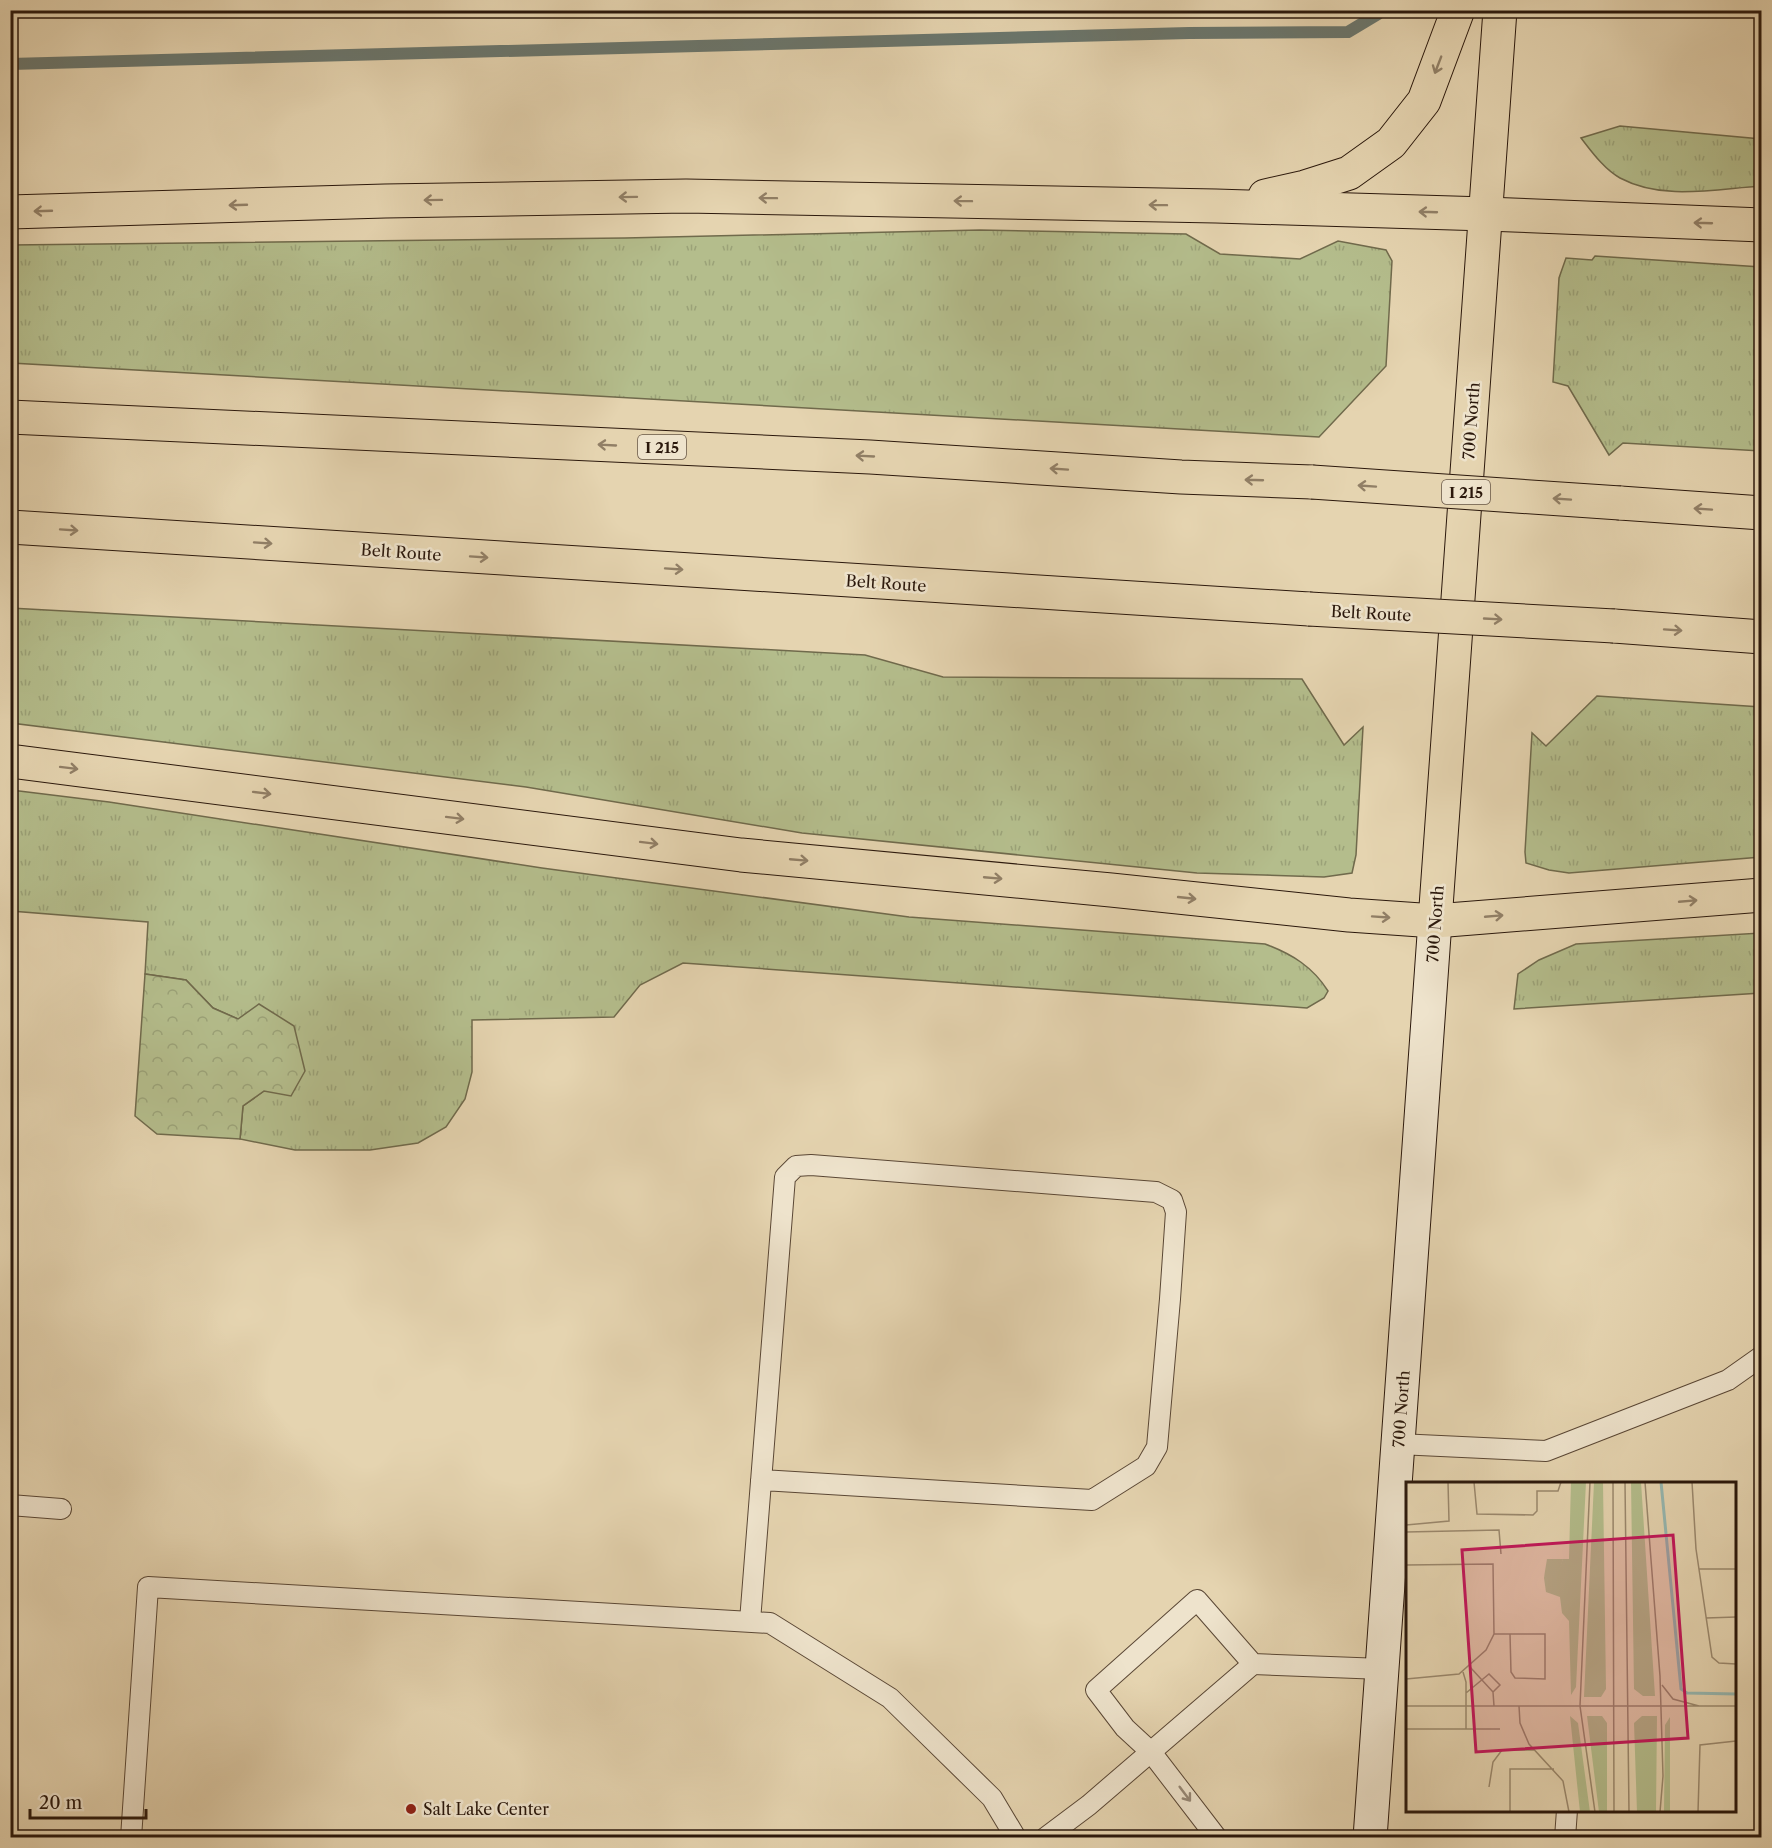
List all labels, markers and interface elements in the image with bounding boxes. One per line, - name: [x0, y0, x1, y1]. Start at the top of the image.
- one-way arrow: [1431, 55, 1442, 74]
- one-way arrow: [618, 191, 638, 203]
- one-way arrow: [758, 192, 778, 203]
- one-way arrow: [423, 194, 443, 206]
- one-way arrow: [953, 196, 973, 207]
- one-way arrow: [228, 199, 248, 211]
- one-way arrow: [1148, 199, 1168, 211]
- one-way arrow: [33, 205, 53, 216]
- one-way arrow: [1418, 207, 1438, 218]
- one-way arrow: [1694, 217, 1714, 228]
- street label: 700 North: [1458, 382, 1484, 460]
- road number: I 215: [638, 435, 686, 459]
- one-way arrow: [597, 439, 617, 450]
- one-way arrow: [855, 451, 875, 462]
- one-way arrow: [1050, 464, 1070, 475]
- one-way arrow: [1244, 474, 1264, 486]
- one-way arrow: [1358, 480, 1378, 491]
- road number: I 215: [1442, 480, 1490, 504]
- one-way arrow: [1552, 493, 1572, 504]
- one-way arrow: [1694, 503, 1714, 514]
- one-way arrow: [58, 525, 78, 536]
- one-way arrow: [253, 538, 273, 549]
- street label: Belt Route: [360, 539, 442, 565]
- one-way arrow: [469, 551, 489, 562]
- one-way arrow: [663, 564, 683, 575]
- street label: Belt Route: [845, 570, 927, 596]
- street label: Belt Route: [1330, 601, 1412, 625]
- one-way arrow: [1482, 614, 1502, 625]
- one-way arrow: [1662, 625, 1682, 636]
- one-way arrow: [58, 763, 78, 774]
- one-way arrow: [252, 788, 271, 799]
- one-way arrow: [445, 813, 465, 824]
- one-way arrow: [638, 837, 658, 848]
- one-way arrow: [788, 855, 808, 866]
- one-way arrow: [983, 873, 1002, 884]
- street label: 700 North: [1422, 885, 1448, 963]
- one-way arrow: [1177, 893, 1197, 904]
- one-way arrow: [1678, 895, 1698, 906]
- one-way arrow: [1483, 910, 1503, 921]
- one-way arrow: [1371, 912, 1391, 923]
- street label: 700 North: [1388, 1370, 1414, 1448]
- inset map: [1406, 1482, 1736, 1812]
- scale bar: [30, 1782, 146, 1820]
- one-way arrow: [1178, 1786, 1191, 1802]
- text: 20 m: [39, 1792, 83, 1814]
- place label: Salt Lake Center: [423, 1799, 549, 1819]
- marker: Salt Lake Center: [404, 1802, 418, 1816]

